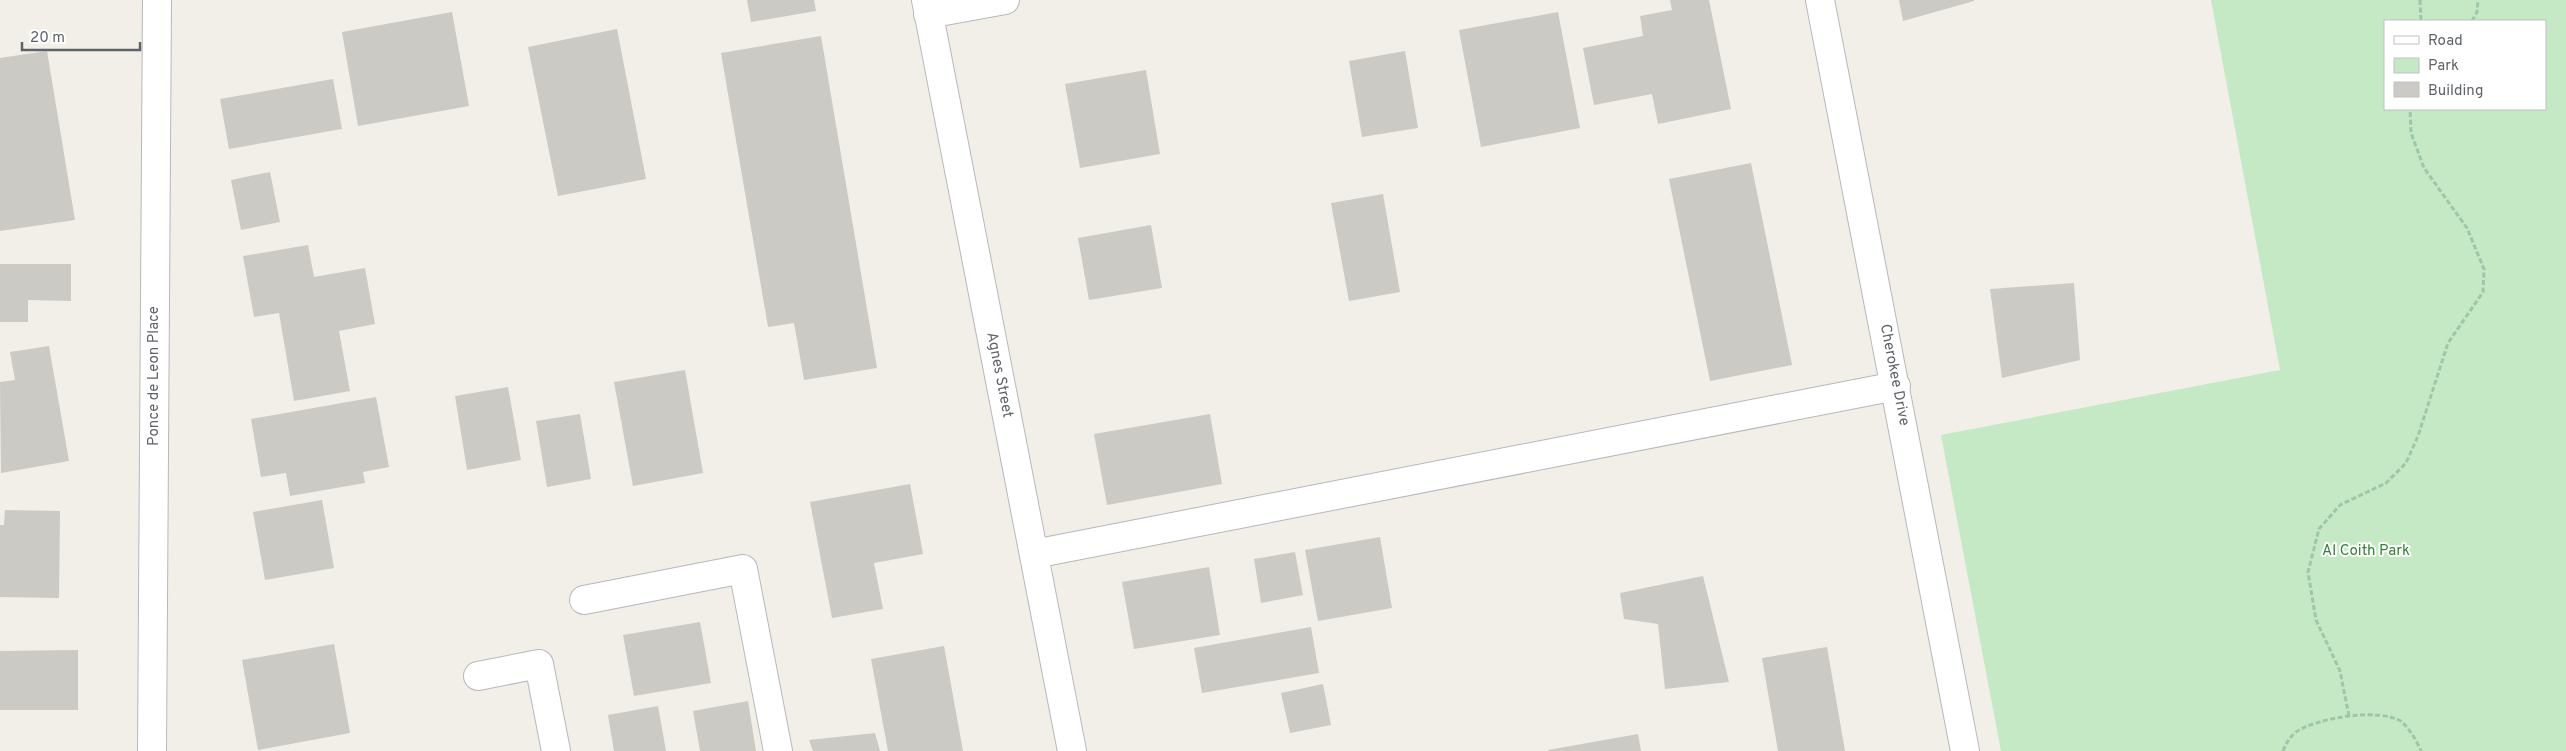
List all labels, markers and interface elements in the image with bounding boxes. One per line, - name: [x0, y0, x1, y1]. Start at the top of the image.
- scale bar: [22, 20, 140, 52]
- legend: [2384, 20, 2546, 110]
- text: 20 m: [30, 29, 65, 48]
- text: Road: [2428, 32, 2463, 51]
- text: Park: [2428, 57, 2459, 76]
- text: Building: [2428, 82, 2483, 101]
- street label: Ponce de Leon Place: [145, 306, 164, 446]
- street label: Cherokee Drive: [1875, 322, 1913, 428]
- street label: Agnes Street: [981, 330, 1017, 420]
- park label: Al Coith Park: [2322, 542, 2410, 561]

